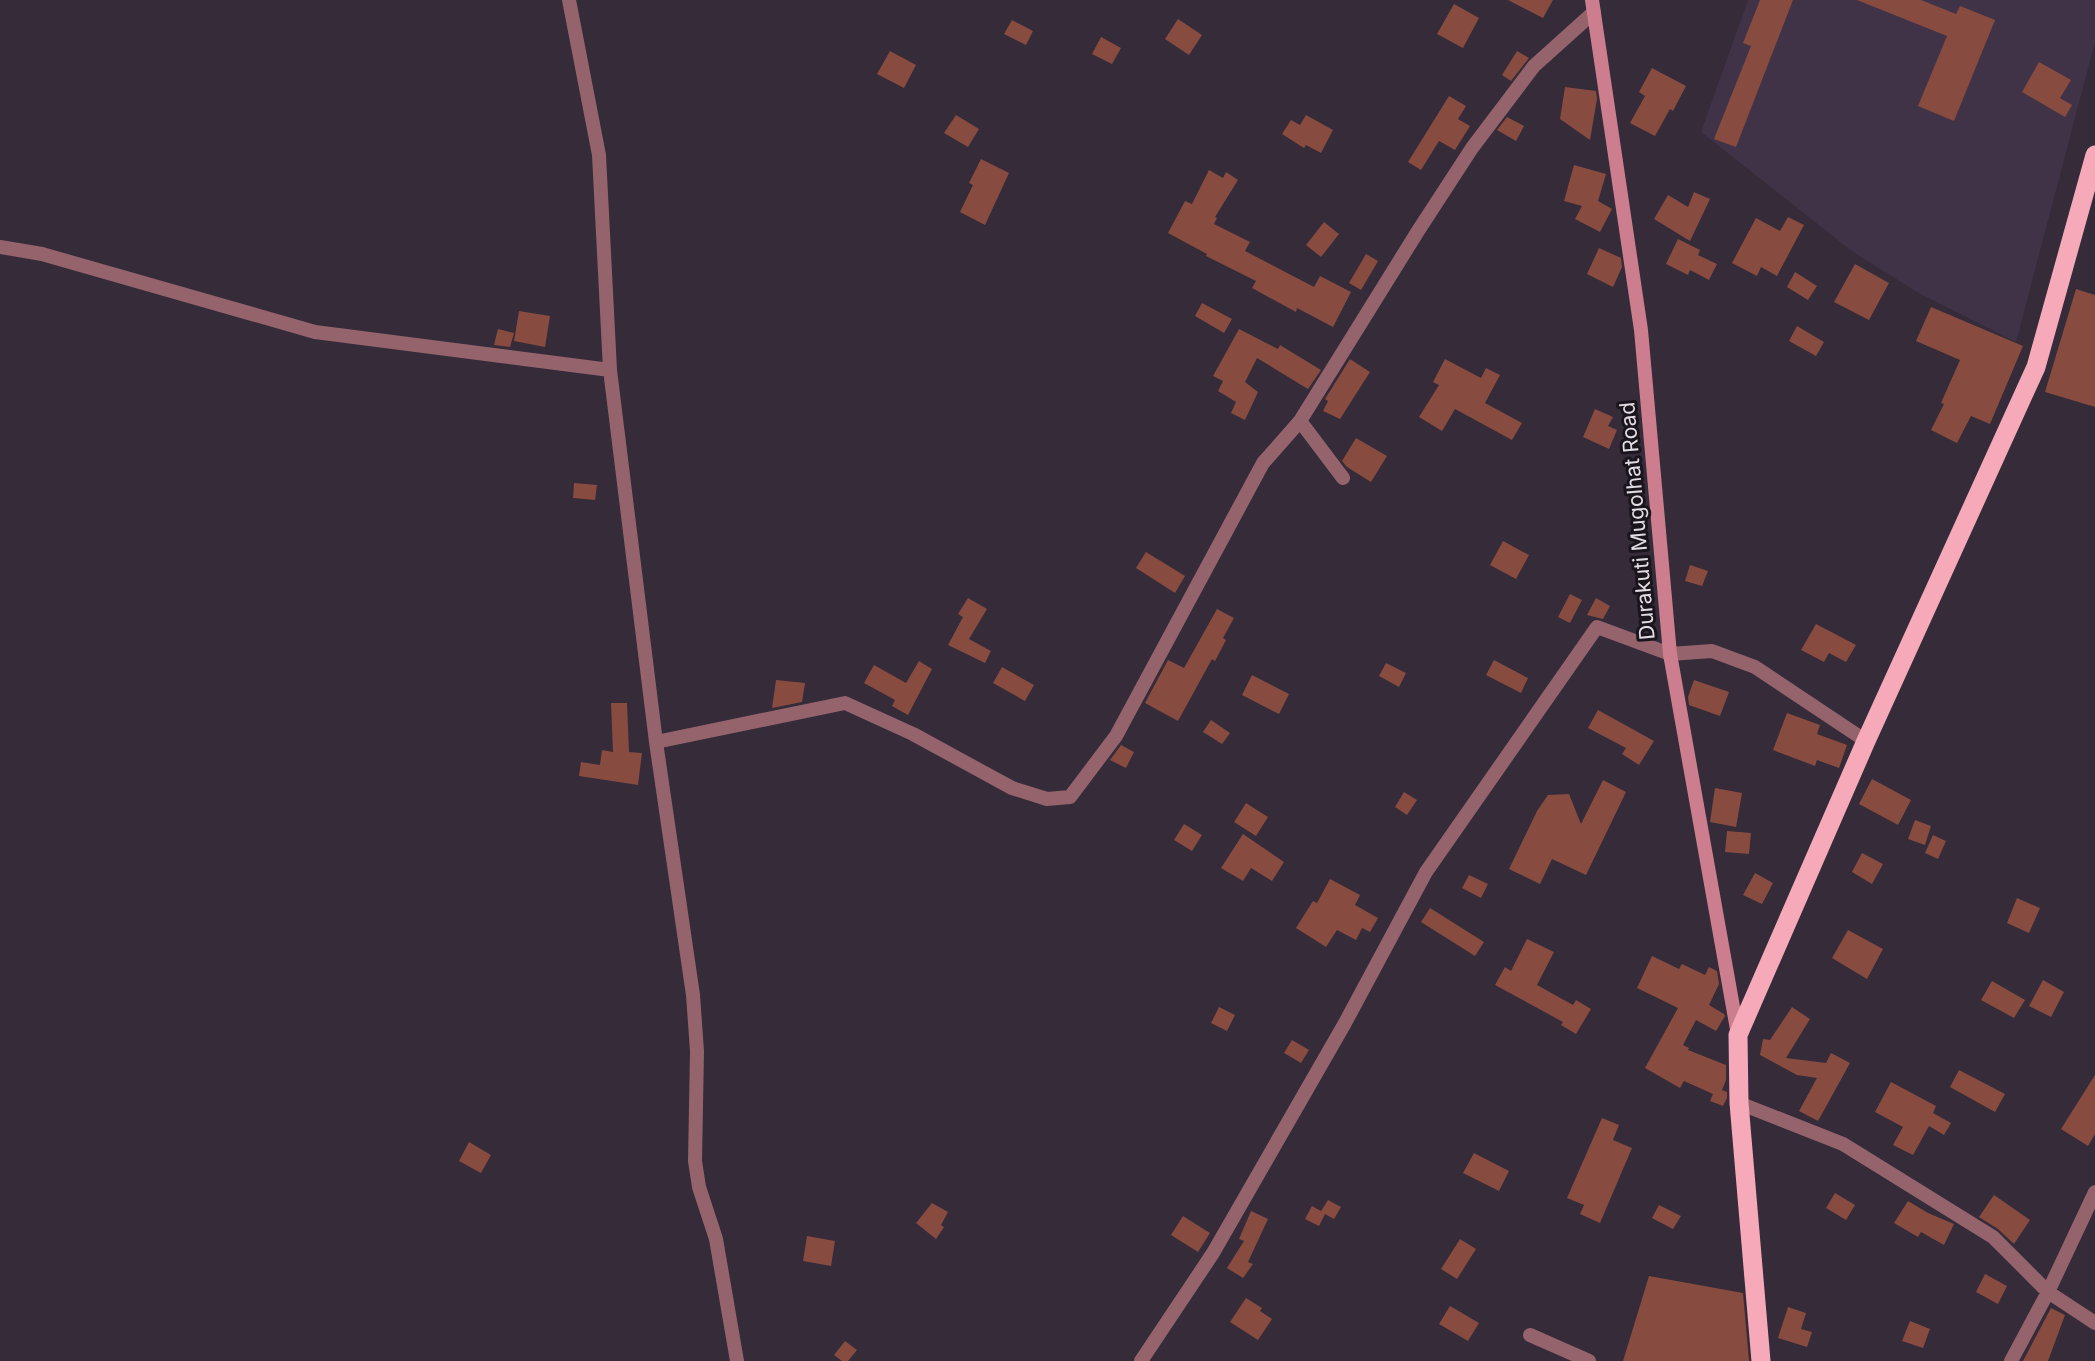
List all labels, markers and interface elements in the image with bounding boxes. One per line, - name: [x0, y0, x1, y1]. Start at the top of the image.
- street label: Durakuti Mugolhat Road: [1614, 401, 1660, 641]

